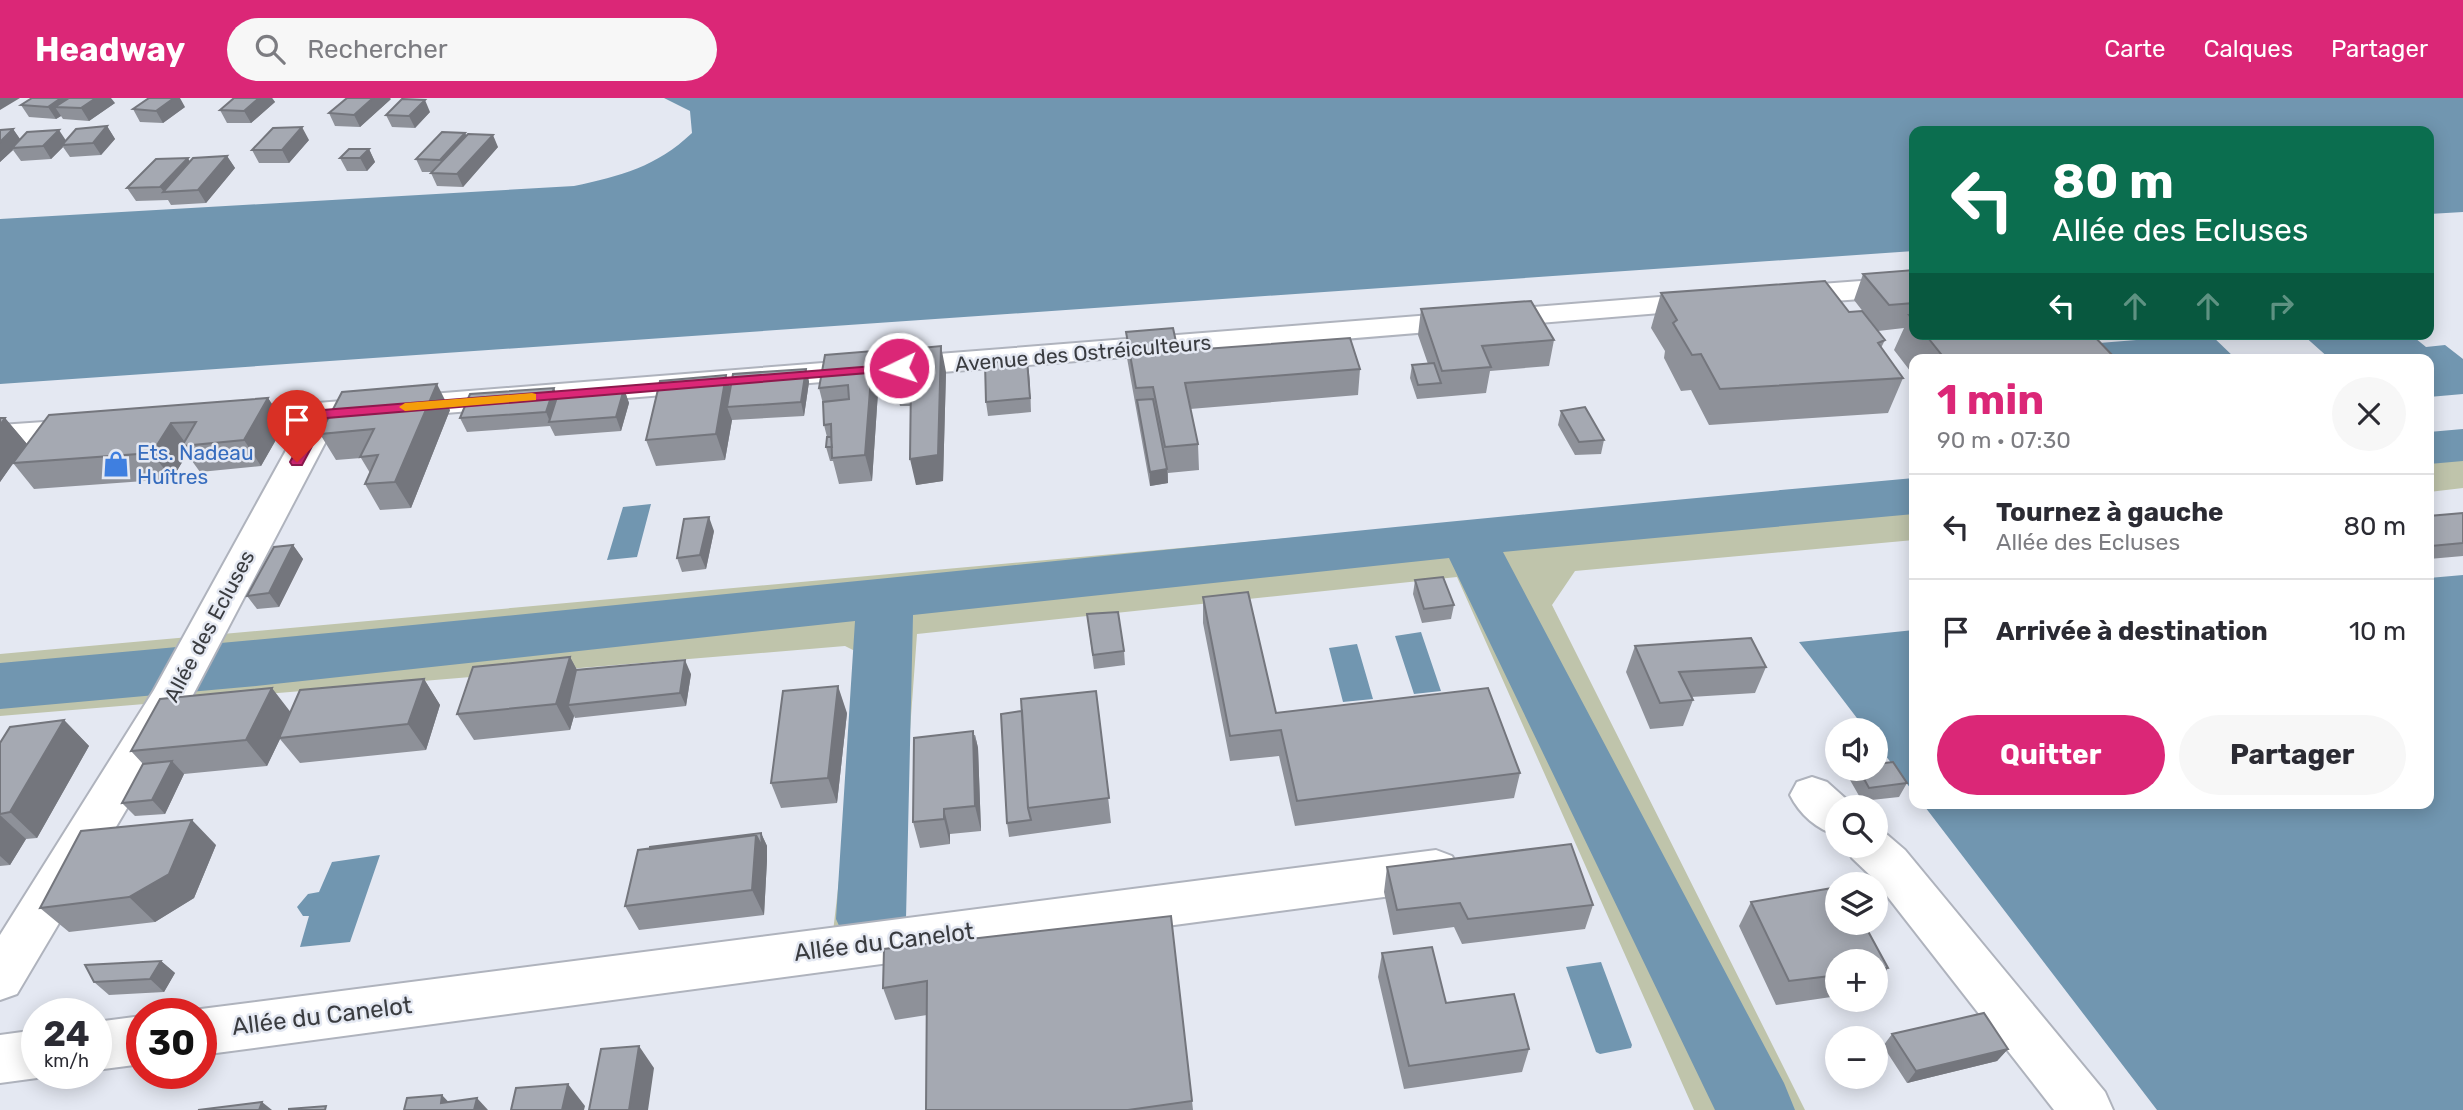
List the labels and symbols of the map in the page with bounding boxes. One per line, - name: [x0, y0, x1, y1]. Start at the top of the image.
- street label: Avenue des Ostréiculteurs: [954, 329, 1212, 377]
- position arrow: [862, 331, 936, 405]
- pin: [267, 390, 327, 462]
- place label: Ets. Nadeau Huîtres: [137, 440, 254, 489]
- shop icon: Ets. Nadeau Huîtres: [101, 449, 131, 479]
- street label: Allée des Ecluses: [158, 546, 260, 706]
- street label: Allée du Canelot: [792, 917, 976, 967]
- street label: Allée du Canelot: [230, 991, 414, 1041]
- speed limit sign: 30: [126, 998, 217, 1089]

